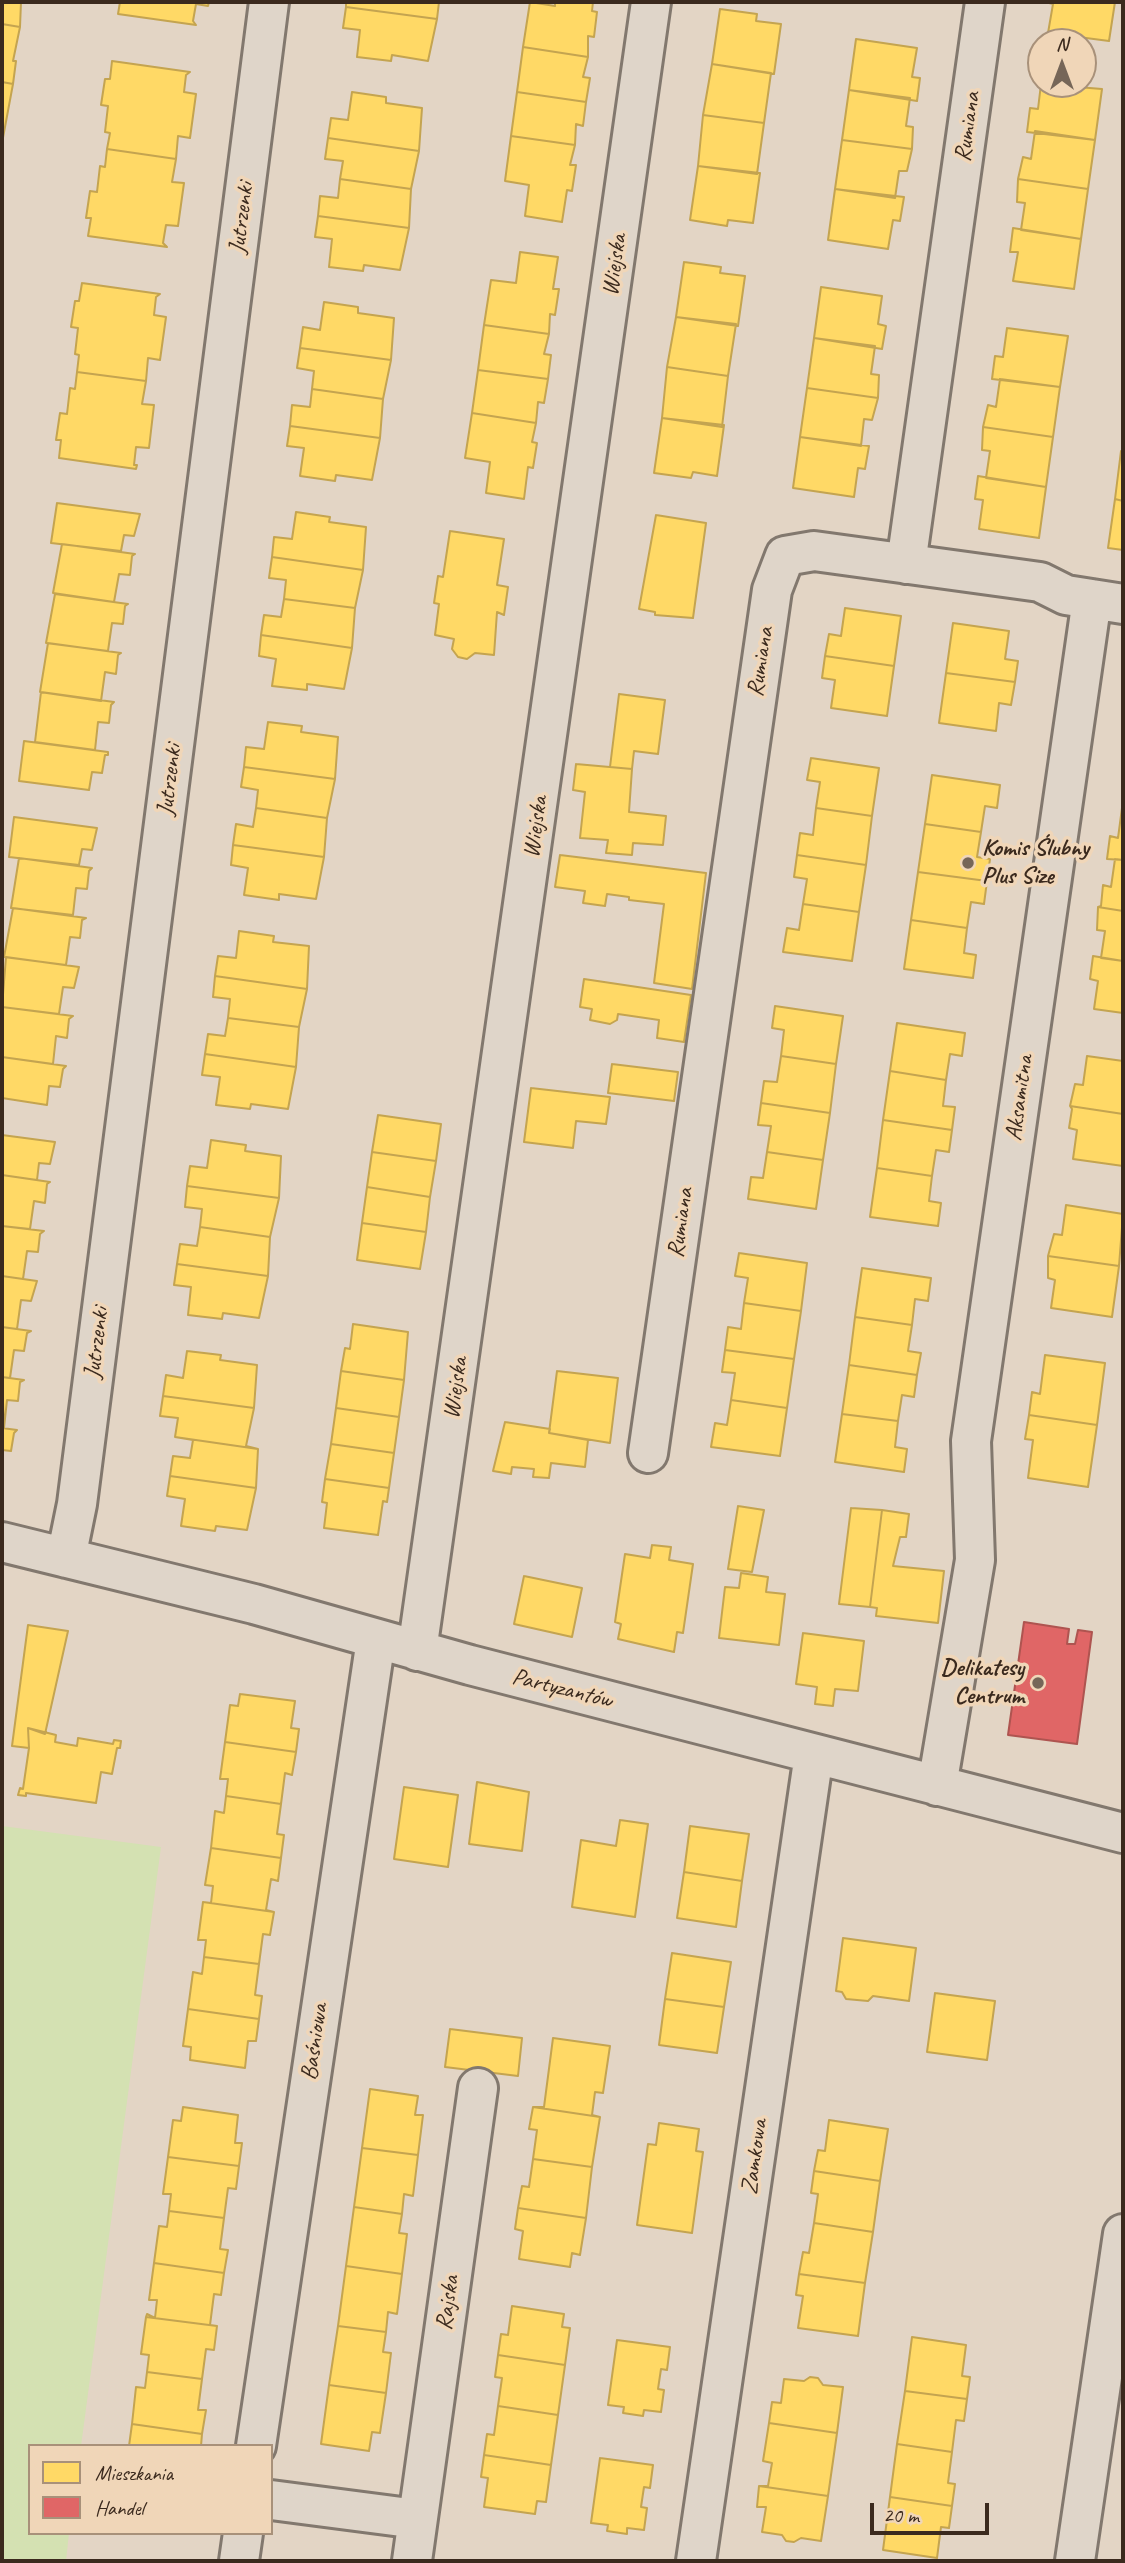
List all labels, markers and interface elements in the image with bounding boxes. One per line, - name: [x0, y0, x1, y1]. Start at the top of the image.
- north arrow: [1027, 28, 1097, 98]
- text: N: [1056, 32, 1068, 56]
- street label: Rumiana: [949, 90, 987, 164]
- street label: Jutrzenki: [223, 181, 261, 255]
- street label: Wiejska: [596, 232, 634, 298]
- street label: Rumiana: [741, 625, 781, 699]
- street label: Jutrzenki: [151, 743, 189, 817]
- street label: Wiejska: [517, 794, 555, 860]
- place label: Komis Ślubny Plus Size: [982, 835, 1089, 891]
- marker: Komis Ślubny Plus Size: [960, 855, 976, 871]
- street label: Aksamitna: [1000, 1053, 1040, 1143]
- street label: Rumiana: [662, 1186, 700, 1260]
- street label: Jutrzenki: [78, 1306, 116, 1380]
- street label: Wiejska: [437, 1355, 475, 1421]
- place label: Delikatesy Centrum: [941, 1655, 1024, 1711]
- street label: Partyzantów: [509, 1663, 615, 1715]
- marker: Delikatesy Centrum: [1030, 1675, 1046, 1691]
- street label: Baśniowa: [295, 2002, 335, 2082]
- street label: Zamkowa: [735, 2118, 775, 2196]
- street label: Rajska: [430, 2274, 466, 2332]
- legend: [28, 2444, 273, 2535]
- text: Mieszkania: [95, 2460, 173, 2486]
- scale bar: [873, 2490, 992, 2534]
- text: Handel: [95, 2495, 144, 2521]
- text: 20 m: [883, 2502, 919, 2528]

